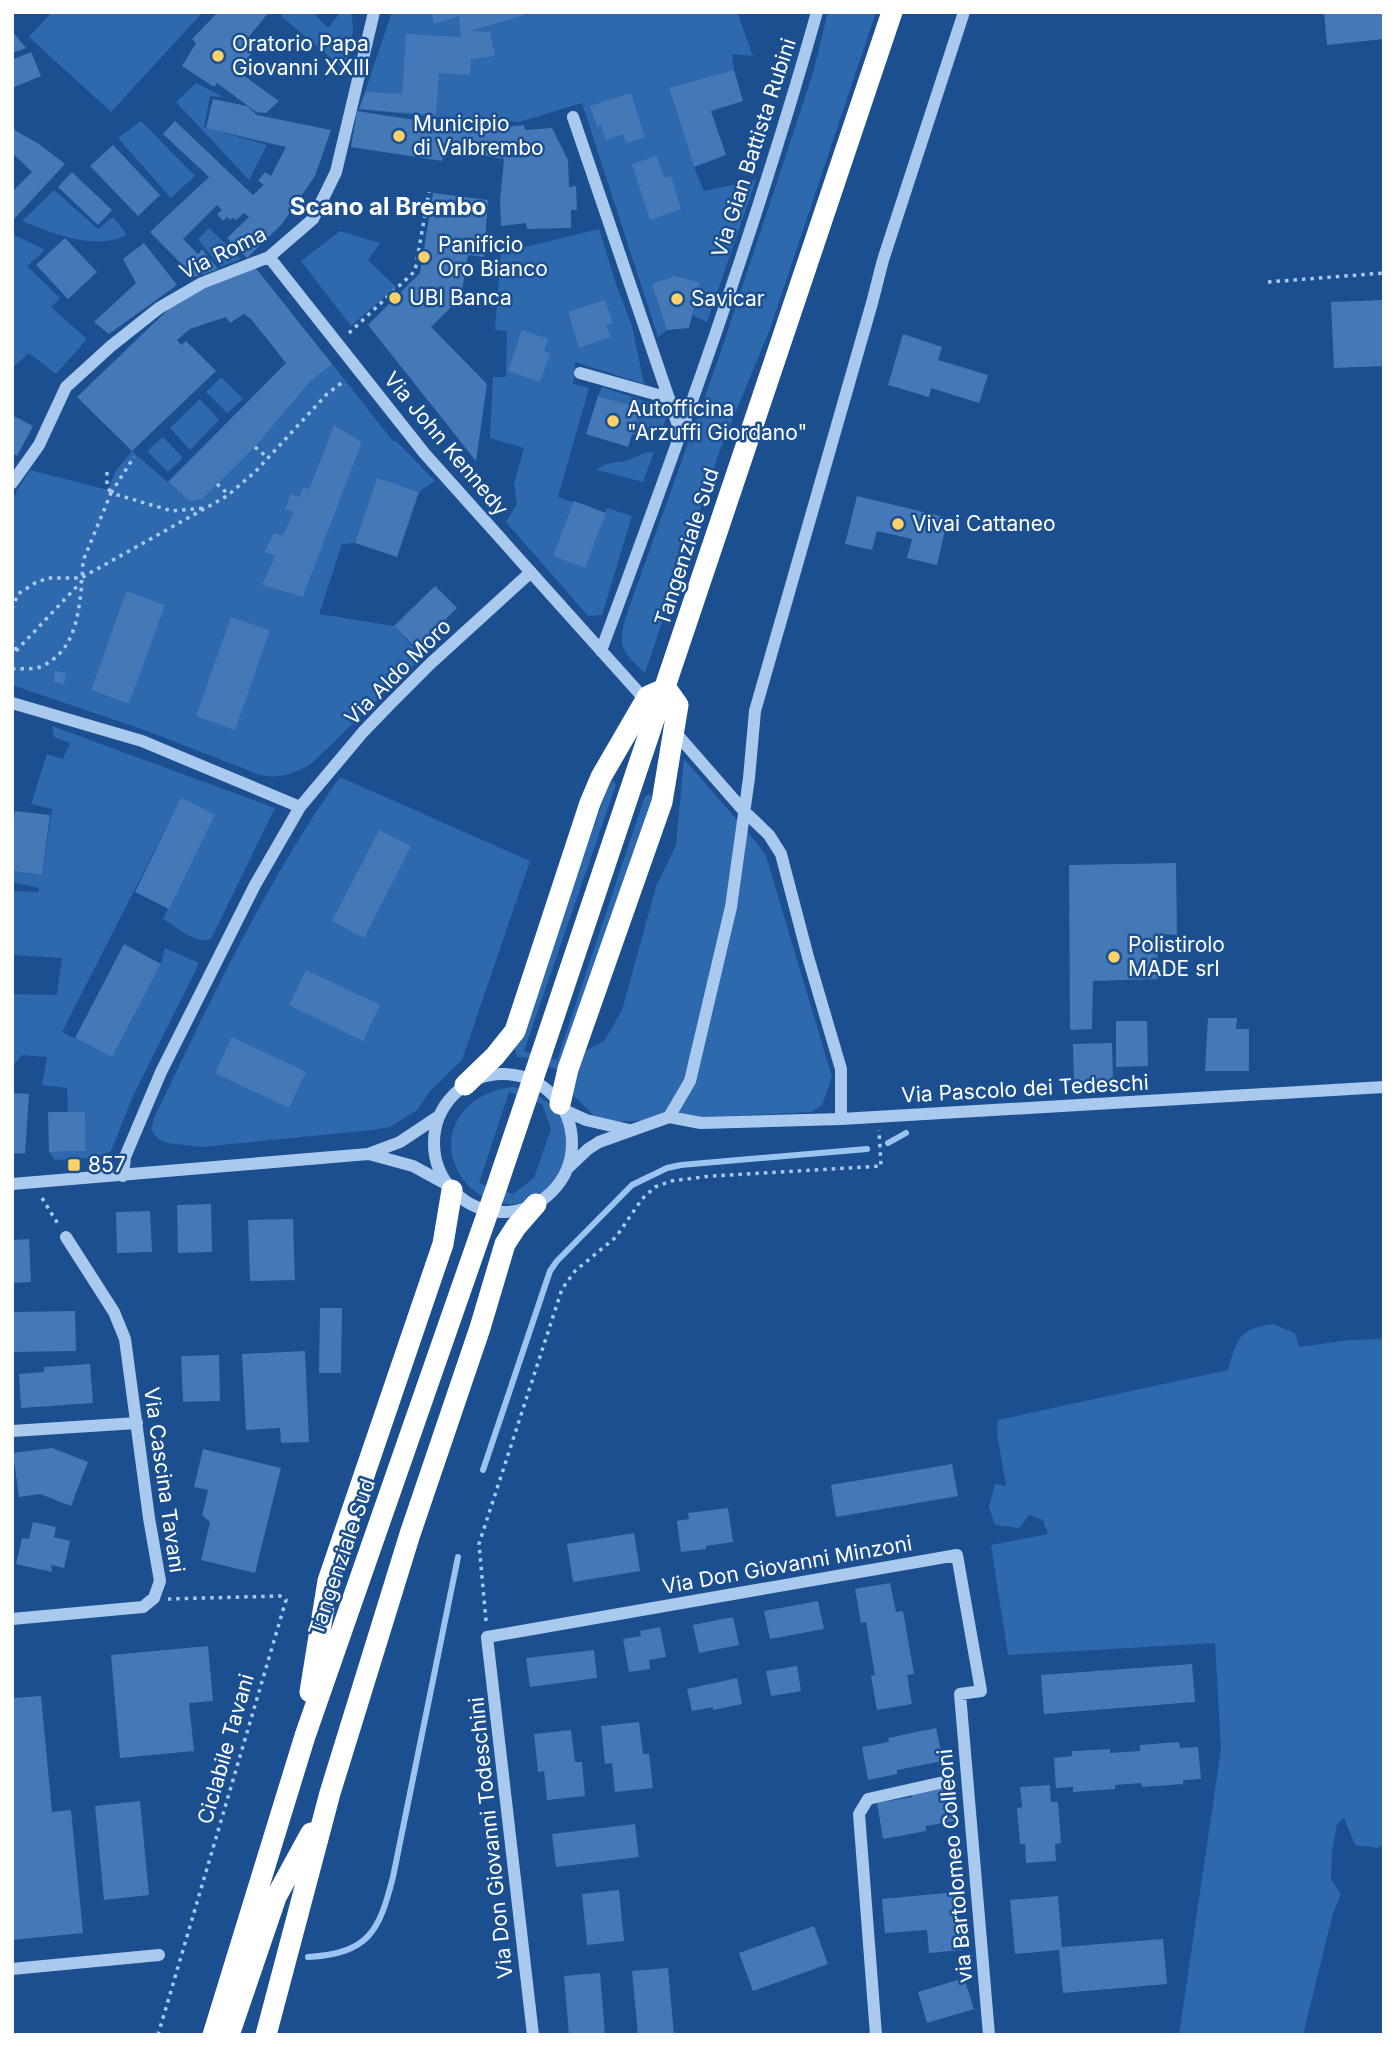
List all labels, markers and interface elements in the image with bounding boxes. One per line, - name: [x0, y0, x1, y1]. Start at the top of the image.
- place label: Oratorio Papa Giovanni XXIII: [232, 31, 370, 80]
- street label: Via Gian Battista Rubini: [706, 35, 801, 261]
- marker: Oratorio Papa Giovanni XXIII: [210, 48, 226, 64]
- place label: Municipio di Valbrembo: [413, 111, 544, 160]
- marker: Municipio di Valbrembo: [391, 128, 407, 144]
- district label: Scano al Brembo: [290, 192, 486, 221]
- street label: Via Roma: [175, 221, 270, 284]
- place label: Panificio Oro Bianco: [438, 232, 548, 281]
- marker: Panificio Oro Bianco: [416, 249, 432, 265]
- place label: UBI Banca: [409, 285, 512, 310]
- place label: Savicar: [691, 286, 765, 311]
- marker: UBI Banca: [387, 290, 403, 306]
- marker: Savicar: [669, 291, 685, 307]
- street label: Via John Kennedy: [379, 367, 514, 521]
- place label: Autofficina "Arzuffi Giordano": [627, 396, 807, 445]
- marker: Autofficina "Arzuffi Giordano": [605, 413, 621, 429]
- street label: Tangenziale Sud: [649, 465, 724, 629]
- place label: Vivai Cattaneo: [912, 511, 1056, 536]
- marker: Vivai Cattaneo: [890, 516, 906, 532]
- street label: Via Aldo Moro: [339, 613, 456, 730]
- place label: Polistirolo MADE srl: [1128, 932, 1225, 981]
- marker: Polistirolo MADE srl: [1106, 949, 1122, 965]
- street label: Via Pascolo dei Tedeschi: [901, 1070, 1149, 1107]
- place label: 857: [88, 1152, 126, 1177]
- marker: 857: [66, 1157, 82, 1173]
- street label: Via Cascina Tavani: [139, 1386, 190, 1574]
- street label: Tangenziale Sud: [303, 1475, 380, 1639]
- street label: Via Don Giovanni Minzoni: [660, 1530, 914, 1599]
- street label: Ciclabile Tavani: [192, 1671, 259, 1827]
- street label: Via Don Giovanni Todeschini: [463, 1696, 518, 1980]
- street label: via Bartolomeo Colleoni: [932, 1748, 977, 1984]

